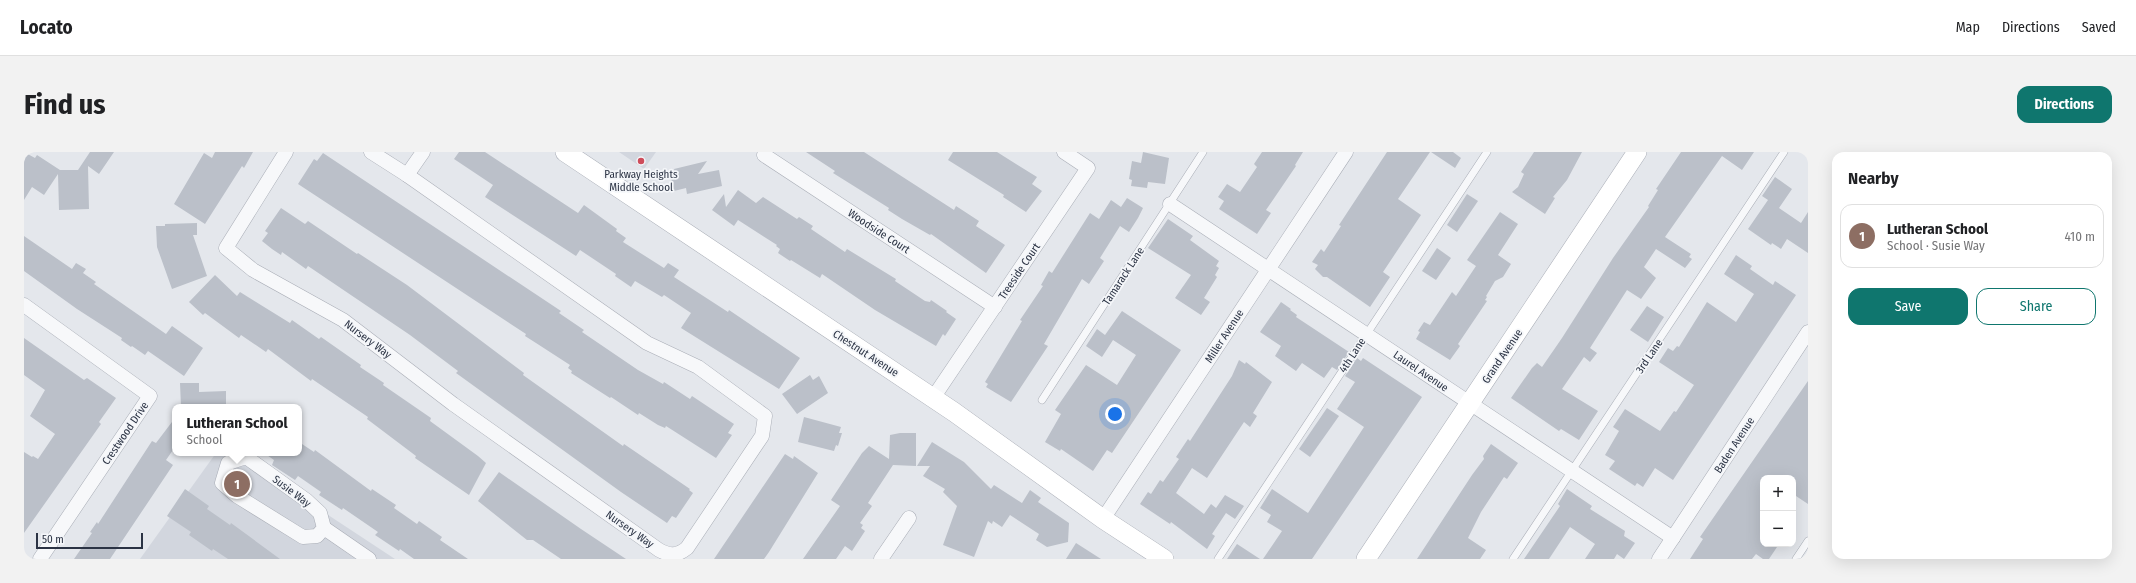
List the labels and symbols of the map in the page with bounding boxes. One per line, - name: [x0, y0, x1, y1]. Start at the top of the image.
- marker: Parkway Heights Middle School: [636, 156, 646, 166]
- place label: Parkway Heights Middle School: [604, 168, 678, 194]
- street label: Woodside Court: [845, 207, 913, 257]
- street label: Treeside Court: [996, 240, 1043, 302]
- street label: Tamarack Lane: [1100, 245, 1147, 308]
- street label: Miller Avenue: [1202, 307, 1247, 366]
- street label: Nursery Way: [342, 317, 394, 361]
- street label: Chestnut Avenue: [830, 327, 901, 380]
- street label: Grand Avenue: [1480, 327, 1525, 386]
- street label: 4th Lane: [1336, 335, 1368, 375]
- street label: 3rd Lane: [1633, 337, 1666, 376]
- street label: Laurel Avenue: [1391, 348, 1451, 395]
- street label: Crestwood Drive: [100, 399, 151, 467]
- your location: [1105, 404, 1125, 424]
- street label: Baden Avenue: [1711, 415, 1757, 476]
- pin: 1: [224, 469, 250, 499]
- street label: Susie Way: [270, 473, 314, 510]
- street label: Nursery Way: [603, 508, 656, 551]
- scale bar: [36, 531, 143, 550]

